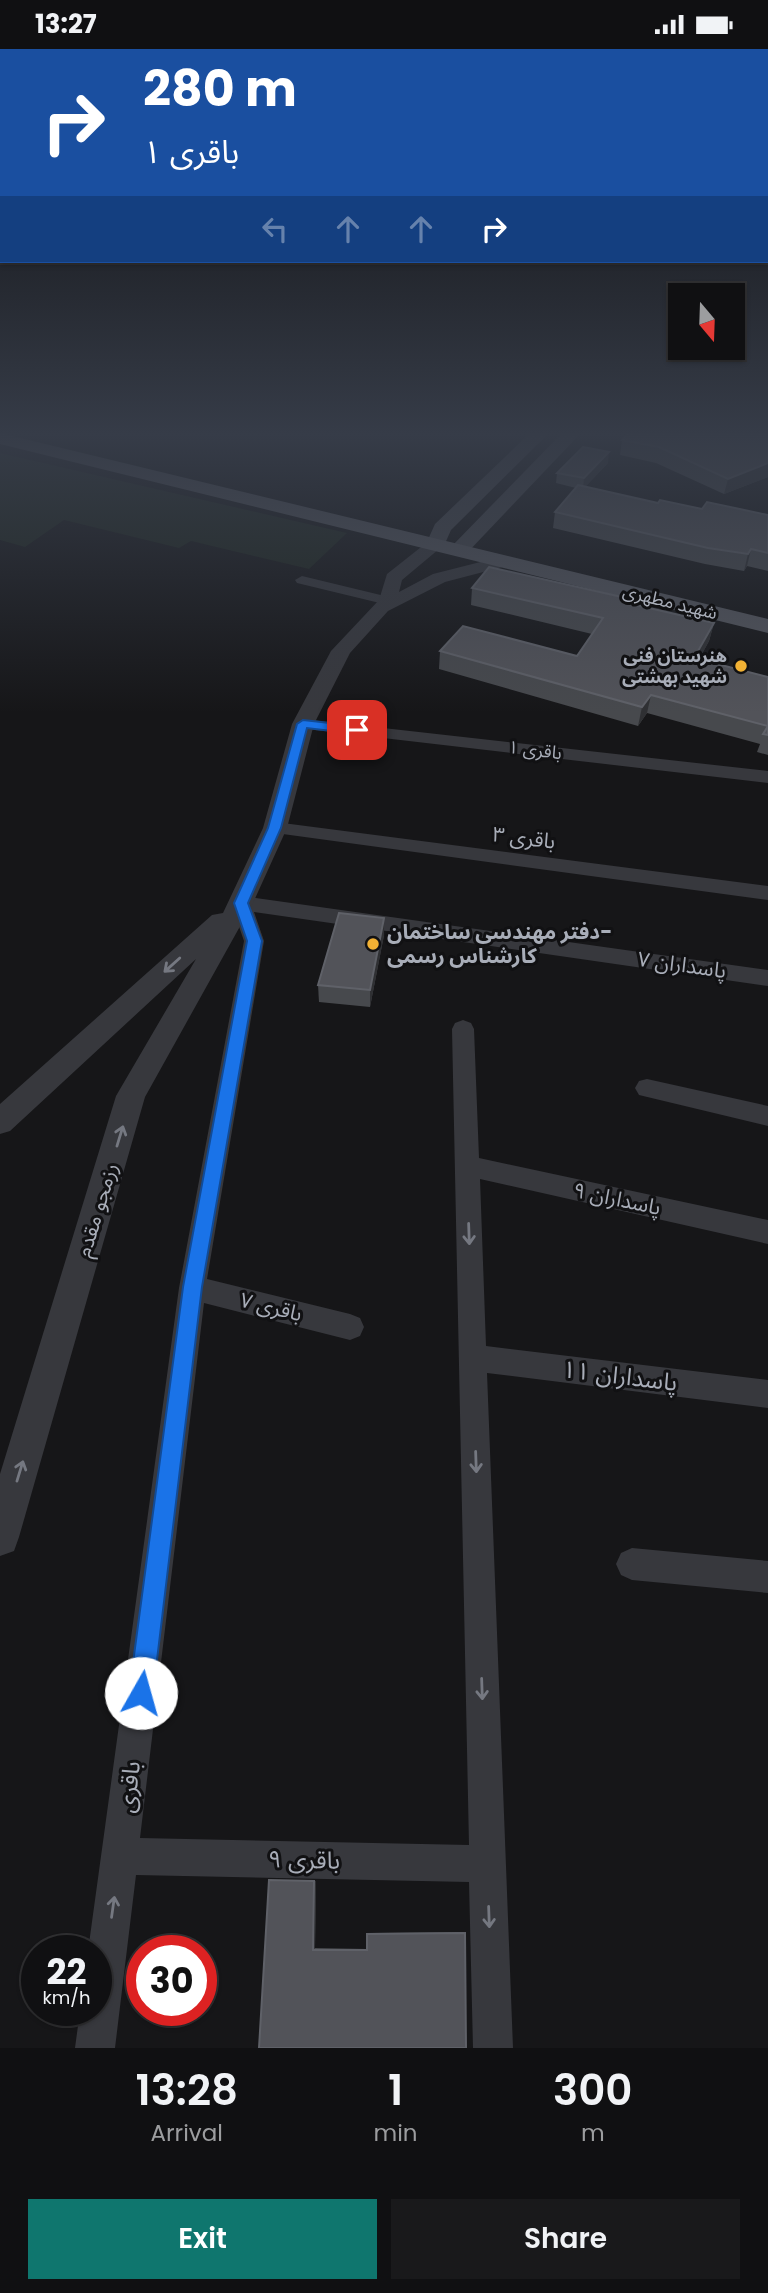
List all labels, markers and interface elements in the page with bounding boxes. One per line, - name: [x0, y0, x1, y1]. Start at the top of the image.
- text: 13:27: [35, 6, 97, 42]
- text: 280 m: [143, 55, 297, 123]
- icon: right: [28, 77, 119, 168]
- text: باقری ۱: [143, 129, 239, 174]
- icon: left: [256, 210, 294, 248]
- icon: ahead: [329, 210, 367, 248]
- icon: ahead: [402, 210, 440, 248]
- icon: right: [475, 210, 513, 248]
- north arrow: [668, 283, 746, 361]
- map controls: [668, 283, 745, 360]
- street label: شهید مطهری: [620, 578, 720, 625]
- place label: هنرستان فنی شهید بهشتی: [622, 643, 727, 689]
- marker: هنرستان فنی شهید بهشتی: [733, 658, 749, 674]
- pin: [327, 700, 387, 760]
- icon: arrive: [338, 711, 376, 749]
- street label: باقری ۱: [507, 734, 563, 765]
- street label: باقری ۳: [491, 819, 557, 856]
- place label: دفتر مهندسی ساختمان- کارشناس رسمی: [387, 917, 612, 970]
- marker: دفتر مهندسی ساختمان- کارشناس رسمی: [365, 936, 381, 952]
- street label: پاسداران ۷: [636, 944, 728, 985]
- one-way arrow: [164, 957, 182, 973]
- one-way arrow: [114, 1125, 127, 1147]
- street label: رزمجو مقدم: [68, 1159, 127, 1261]
- street label: پاسداران ۹: [570, 1175, 664, 1222]
- one-way arrow: [462, 1223, 475, 1246]
- street label: باقری ۷: [237, 1285, 305, 1328]
- street label: پاسداران ۱۱: [561, 1352, 679, 1399]
- one-way arrow: [469, 1450, 482, 1473]
- one-way arrow: [14, 1461, 27, 1483]
- position arrow: [104, 1656, 178, 1730]
- one-way arrow: [476, 1677, 489, 1700]
- street label: باقری: [109, 1759, 148, 1815]
- street label: باقری ۹: [268, 1842, 340, 1877]
- one-way arrow: [107, 1897, 120, 1919]
- one-way arrow: [482, 1905, 496, 1928]
- speed limit sign: 30: [126, 1935, 217, 2026]
- text: 22: [47, 1947, 86, 1996]
- text: km/h: [43, 1985, 90, 2010]
- text: 13:28: [135, 2061, 238, 2120]
- text: 1: [388, 2061, 403, 2120]
- text: 300: [553, 2061, 633, 2120]
- text: Arrival: [151, 2117, 223, 2149]
- text: min: [374, 2117, 418, 2149]
- text: m: [581, 2117, 605, 2149]
- button: Exit: [28, 2199, 377, 2279]
- button: Share: [391, 2199, 740, 2279]

